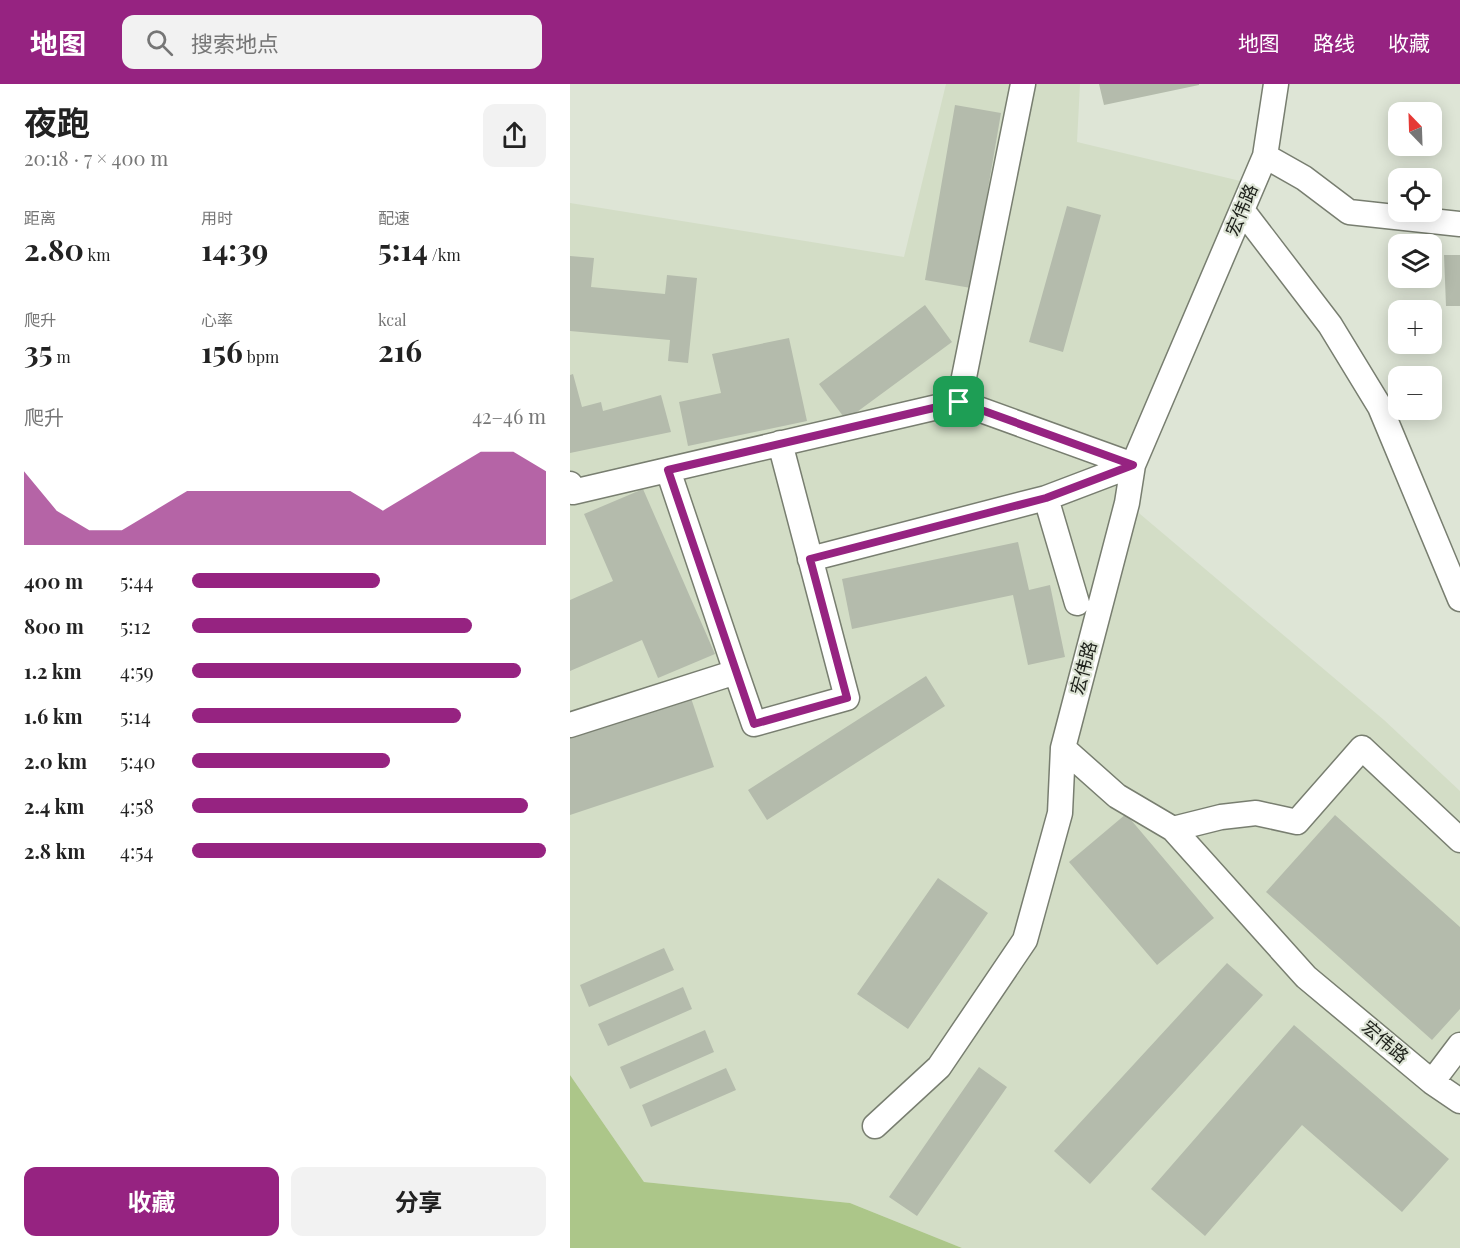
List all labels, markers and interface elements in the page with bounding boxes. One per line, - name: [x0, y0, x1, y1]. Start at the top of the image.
- search box: [122, 15, 542, 69]
- text: 地图: [30, 24, 86, 61]
- icon: search: [143, 26, 176, 59]
- text: 搜索地点: [191, 28, 279, 58]
- text: 地图: [1238, 28, 1280, 56]
- text: 路线: [1313, 28, 1355, 56]
- text: 收藏: [1388, 28, 1430, 56]
- text: 夜跑: [24, 99, 90, 143]
- north arrow: [1388, 102, 1442, 156]
- map controls: [1388, 102, 1442, 420]
- button: share: [483, 104, 546, 167]
- text: 20:18 · 7 × 400 m: [24, 144, 168, 171]
- button: locate: [1388, 168, 1442, 222]
- street label: 宏伟路: [1219, 180, 1263, 239]
- text: 距离: [24, 207, 56, 228]
- text: 用时: [201, 207, 233, 228]
- text: 配速: [378, 207, 410, 228]
- text: 2.80: [24, 229, 84, 269]
- text: 14:39: [201, 229, 268, 269]
- text: 5:14: [378, 229, 428, 269]
- button: layers: [1388, 234, 1442, 288]
- text: km: [84, 244, 111, 265]
- text: /km: [428, 244, 461, 265]
- button: +: [1388, 300, 1442, 354]
- text: 爬升: [24, 309, 56, 330]
- text: 心率: [201, 309, 233, 330]
- text: kcal: [378, 309, 407, 330]
- text: 216: [378, 330, 422, 370]
- text: 35: [24, 331, 52, 371]
- text: 156: [201, 331, 243, 371]
- text: m: [52, 346, 71, 367]
- text: bpm: [243, 346, 279, 367]
- button: −: [1388, 366, 1442, 420]
- pin: [933, 376, 984, 427]
- icon: arrive: [942, 385, 975, 418]
- text: 42–46 m: [472, 402, 546, 429]
- text: 爬升: [24, 403, 64, 430]
- text: 400 m: [24, 567, 83, 594]
- text: 5:44: [120, 567, 153, 594]
- text: 800 m: [24, 612, 84, 639]
- text: 5:12: [120, 612, 151, 639]
- street label: 宏伟路: [1064, 639, 1102, 697]
- text: 1.2 km: [24, 657, 82, 684]
- text: 4:59: [120, 657, 154, 684]
- text: 1.6 km: [24, 702, 83, 729]
- text: 5:14: [120, 702, 151, 729]
- text: 2.0 km: [24, 747, 87, 774]
- text: 5:40: [120, 747, 156, 774]
- text: 2.4 km: [24, 792, 84, 819]
- text: 4:58: [120, 792, 154, 819]
- text: 2.8 km: [24, 837, 85, 864]
- text: 4:54: [120, 837, 153, 864]
- street label: 宏伟路: [1357, 1015, 1414, 1068]
- button: 收藏: [24, 1167, 279, 1236]
- button: 分享: [291, 1167, 546, 1236]

